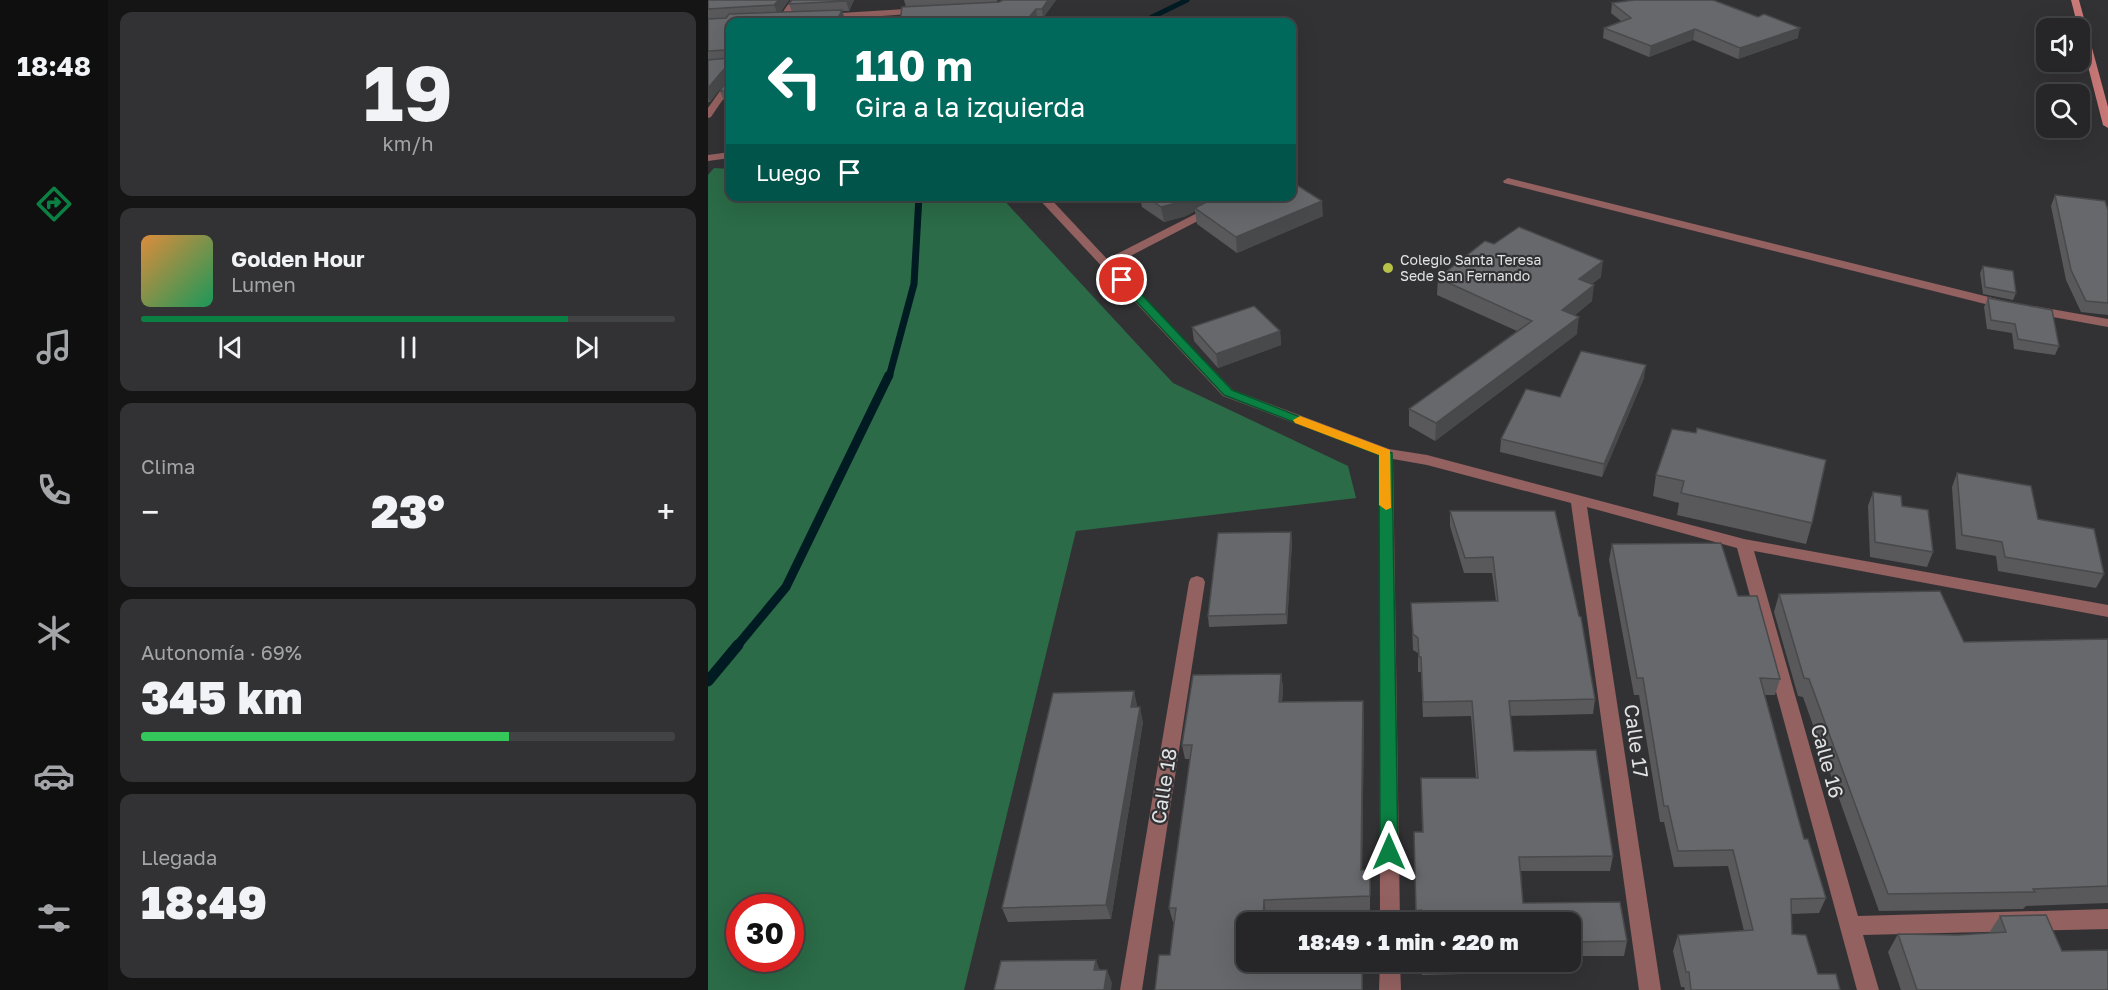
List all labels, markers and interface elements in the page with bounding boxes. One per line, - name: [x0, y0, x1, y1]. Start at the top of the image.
- map controls: [2036, 18, 2090, 138]
- button: sound: [2036, 18, 2090, 72]
- text: 110 m: [855, 40, 973, 90]
- icon: left: [756, 42, 834, 120]
- text: 19: [363, 45, 453, 138]
- text: 18:48: [17, 50, 91, 82]
- button: search: [2036, 84, 2090, 138]
- text: Gira a la izquierda: [855, 91, 1085, 123]
- text: km/h: [383, 131, 433, 155]
- icon: arrive: [833, 156, 866, 189]
- text: Luego: [756, 159, 821, 186]
- icon: directions: [33, 183, 75, 225]
- text: Golden Hour: [231, 245, 365, 272]
- place label: Colegio Santa Teresa Sede San Fernando: [1400, 251, 1541, 284]
- pin: [1096, 254, 1147, 305]
- marker: Colegio Santa Teresa Sede San Fernando: [1381, 261, 1395, 275]
- icon: arrive: [1105, 263, 1138, 296]
- text: Lumen: [231, 272, 296, 296]
- icon: music: [33, 326, 75, 368]
- icon: previous: [214, 331, 247, 364]
- icon: pause: [392, 331, 425, 364]
- icon: next: [570, 331, 603, 364]
- text: Clima: [141, 454, 195, 478]
- icon: phone: [33, 469, 75, 511]
- text: 23°: [371, 484, 445, 538]
- text: −: [141, 492, 159, 531]
- text: +: [657, 492, 675, 531]
- icon: climate: [33, 612, 75, 654]
- text: Autonomía · 69%: [141, 640, 302, 664]
- text: 345 km: [141, 670, 303, 724]
- street label: Calle 17: [1620, 702, 1654, 779]
- street label: Calle 16: [1807, 721, 1849, 801]
- street label: Calle 18: [1145, 746, 1181, 825]
- icon: car: [33, 755, 75, 797]
- position arrow: [1357, 820, 1421, 884]
- text: Llegada: [141, 845, 217, 869]
- text: 18:49: [141, 875, 267, 929]
- speed limit sign: 30: [726, 894, 804, 972]
- icon: filters: [33, 897, 75, 939]
- text: 18:49 · 1 min · 220 m: [1298, 928, 1519, 955]

